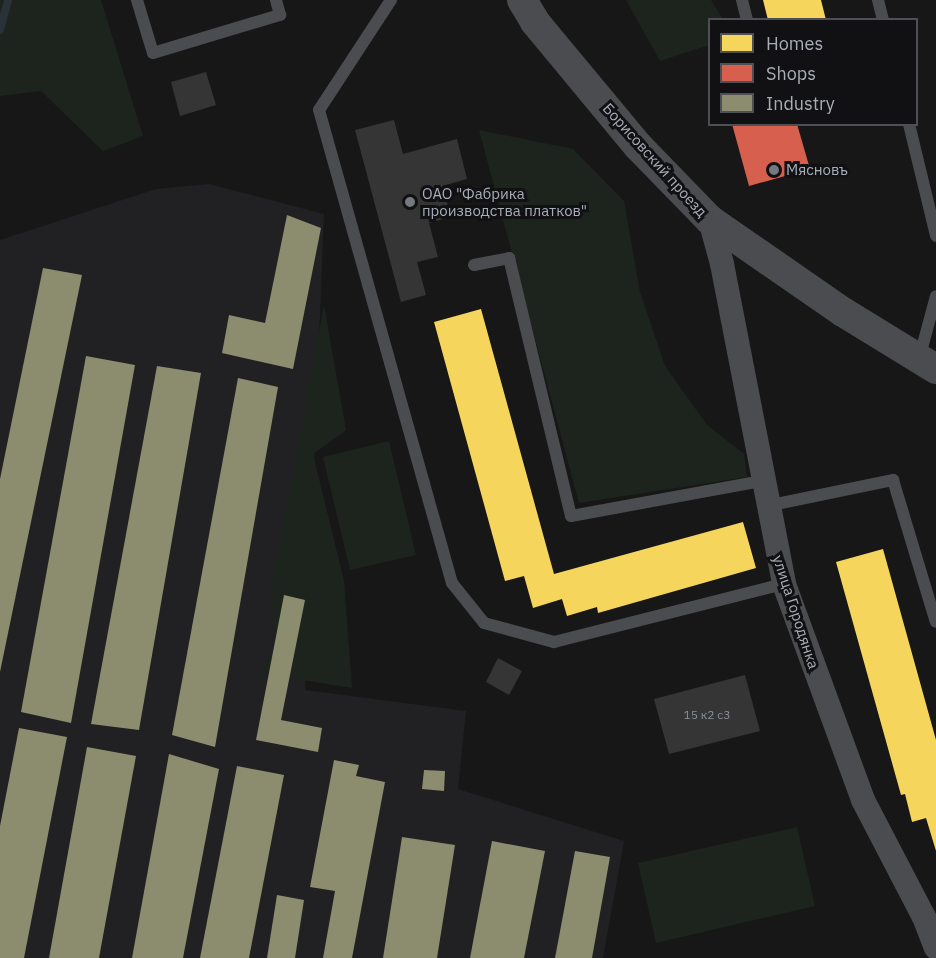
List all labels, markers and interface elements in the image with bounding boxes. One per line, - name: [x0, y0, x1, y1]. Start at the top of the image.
- legend: [708, 18, 918, 126]
- text: Homes: [766, 32, 823, 55]
- text: Shops: [766, 62, 816, 85]
- text: Industry: [766, 92, 835, 115]
- street label: Борисовский проезд: [599, 99, 711, 221]
- place label: Мясновъ: [786, 161, 848, 179]
- marker: Мясновъ: [767, 163, 781, 177]
- place label: ОАО "Фабрика производства платков": [422, 184, 587, 219]
- marker: ОАО "Фабрика производства платков": [403, 195, 417, 209]
- street label: улица Городянка: [769, 553, 823, 671]
- house number: 15 к2 с3: [683, 708, 731, 722]

